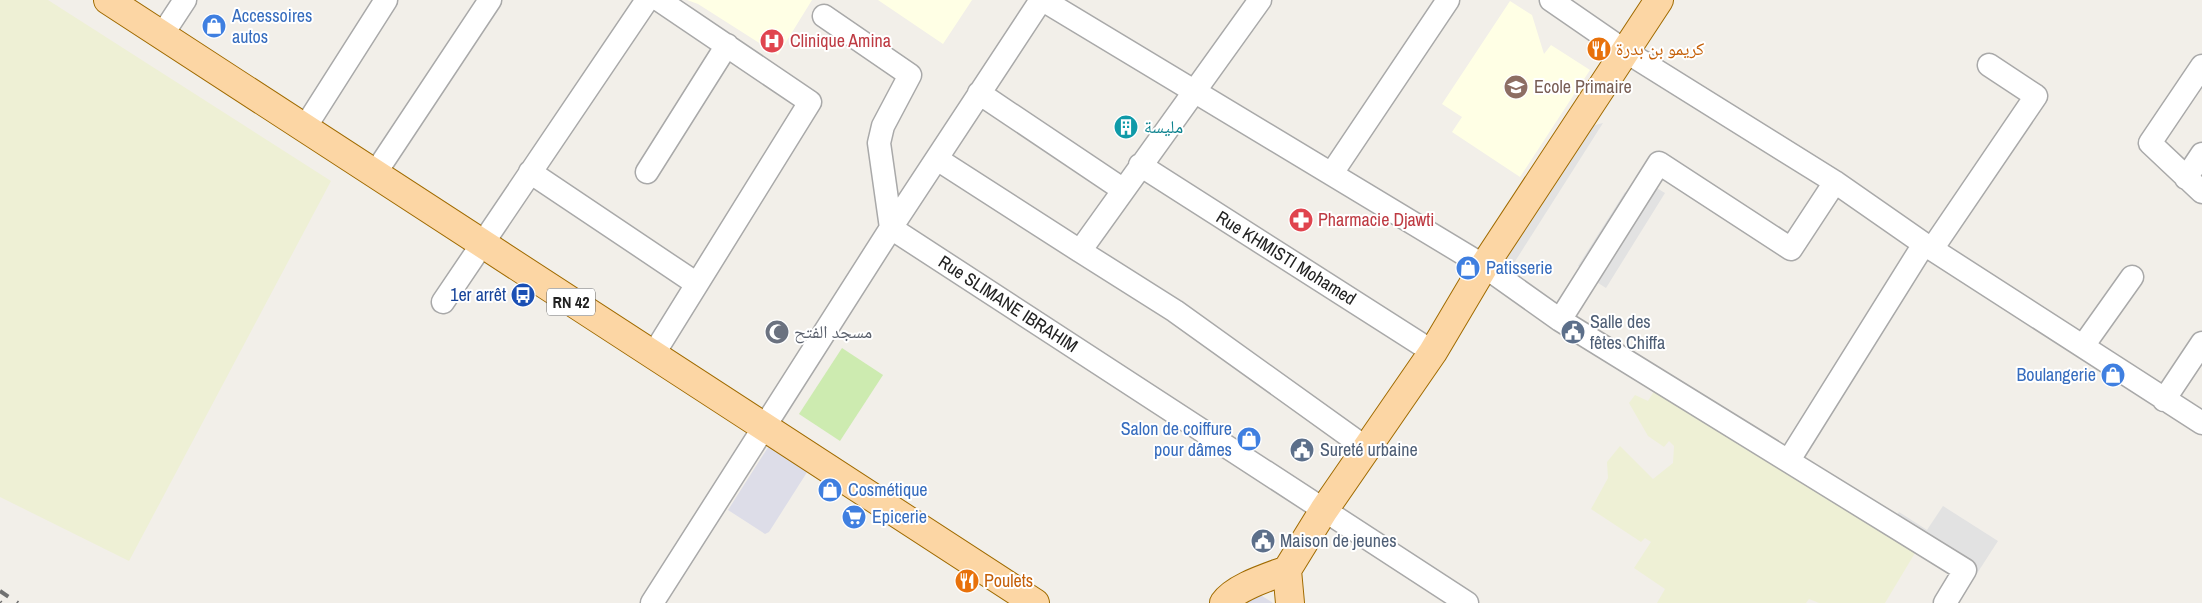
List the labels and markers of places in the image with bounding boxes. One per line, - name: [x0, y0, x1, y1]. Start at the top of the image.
- place label: Accessoires autos: [231, 3, 312, 49]
- shop icon: Accessoires autos: [201, 13, 227, 39]
- hospital icon: Clinique Amina: [759, 28, 785, 54]
- place label: Clinique Amina: [790, 28, 891, 53]
- restaurant icon: كريمو بن بدرة: [1586, 36, 1612, 62]
- place label: كريمو بن بدرة: [1616, 36, 1705, 61]
- school or university icon: Ecole Primaire: [1503, 74, 1529, 100]
- place label: Ecole Primaire: [1534, 74, 1632, 99]
- building icon: مليسة: [1113, 114, 1139, 140]
- place label: مليسة: [1144, 114, 1183, 139]
- pharmacy icon: Pharmacie Djawti: [1288, 207, 1314, 233]
- place label: Pharmacie Djawti: [1318, 207, 1434, 232]
- shop icon: Patisserie: [1455, 255, 1481, 281]
- place label: Patisserie: [1486, 255, 1552, 280]
- place label: 1er arrêt: [450, 282, 506, 307]
- bus stop icon: 1er arrêt: [510, 282, 536, 308]
- place label: Salle des fêtes Chiffa: [1590, 309, 1665, 355]
- mosque icon: مسجد الفتح: [764, 319, 790, 345]
- place label: مسجد الفتح: [794, 319, 872, 344]
- public building icon: Salle des fêtes Chiffa: [1560, 319, 1586, 345]
- place label: Boulangerie: [2016, 362, 2096, 387]
- shop icon: Boulangerie: [2100, 362, 2126, 388]
- place label: Salon de coiffure pour dâmes: [1121, 416, 1232, 462]
- shop icon: Salon de coiffure pour dâmes: [1236, 426, 1262, 452]
- public building icon: Sureté urbaine: [1289, 437, 1315, 463]
- place label: Sureté urbaine: [1320, 437, 1418, 462]
- shop icon: Cosmétique: [817, 477, 843, 503]
- place label: Cosmétique: [848, 477, 928, 502]
- supermarket icon: Epicerie: [841, 504, 867, 530]
- place label: Epicerie: [872, 504, 927, 529]
- public building icon: Maison de jeunes: [1250, 528, 1276, 554]
- place label: Maison de jeunes: [1280, 528, 1397, 553]
- restaurant icon: Poulets: [954, 568, 980, 594]
- place label: Poulets: [984, 568, 1033, 593]

